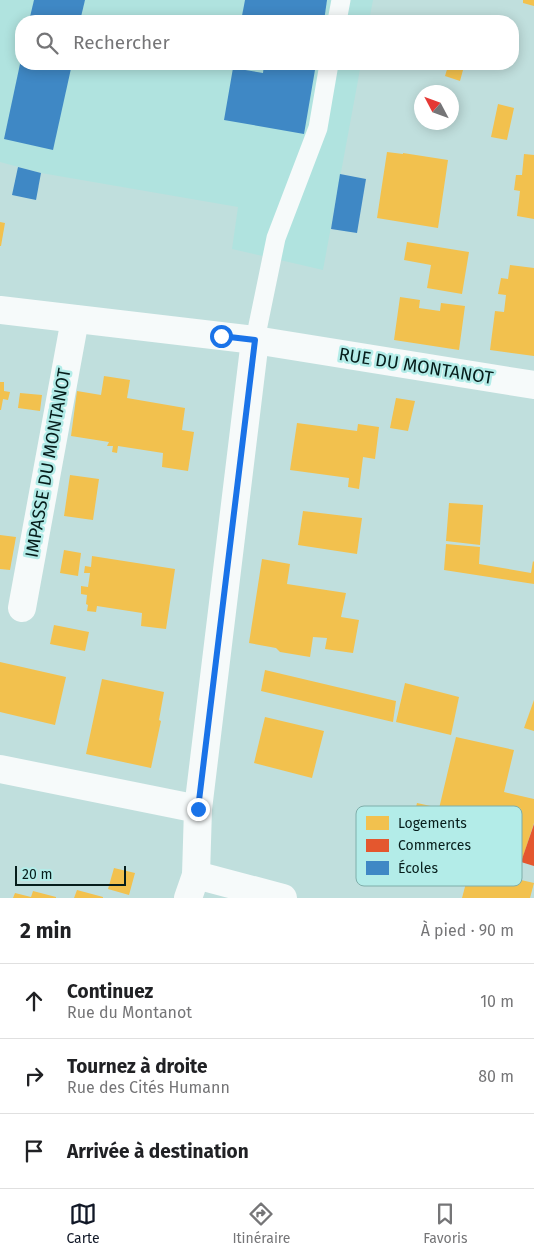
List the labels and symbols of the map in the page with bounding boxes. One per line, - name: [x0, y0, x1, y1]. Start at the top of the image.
- north arrow: [414, 85, 459, 130]
- route start: [210, 325, 233, 348]
- street label: RUE DU MONTANOT: [337, 343, 495, 389]
- street label: IMPASSE DU MONTANOT: [21, 366, 76, 559]
- route end: [187, 798, 210, 821]
- legend: [356, 806, 522, 886]
- text: Logements: [398, 815, 467, 832]
- text: Commerces: [398, 837, 471, 854]
- text: Écoles: [398, 859, 438, 877]
- scale bar: [15, 863, 126, 886]

